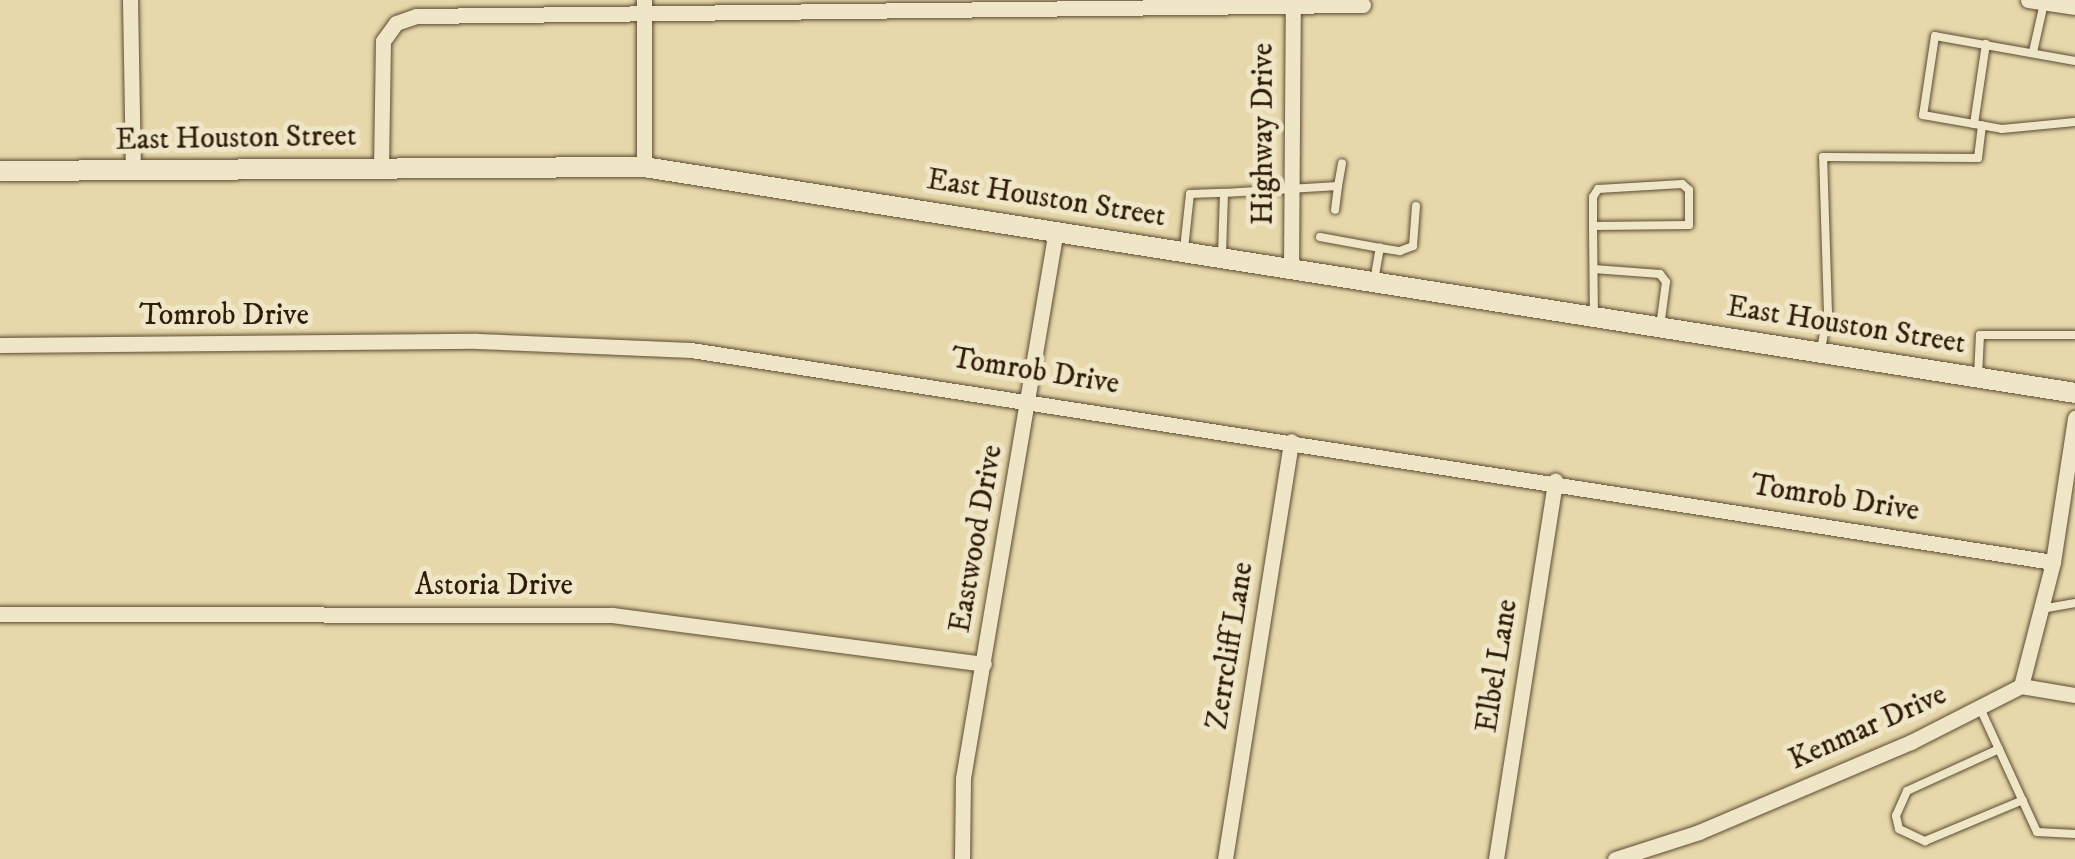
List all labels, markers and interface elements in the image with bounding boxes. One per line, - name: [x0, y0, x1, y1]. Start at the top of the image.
- street label: Highway Drive: [1246, 43, 1282, 225]
- street label: East Houston Street: [115, 119, 357, 159]
- street label: East Houston Street: [924, 162, 1168, 236]
- street label: East Houston Street: [1724, 289, 1968, 363]
- street label: Tomrob Drive: [139, 298, 309, 334]
- street label: Tomrob Drive: [948, 341, 1122, 403]
- street label: Eastwood Drive: [943, 442, 1011, 636]
- street label: Tomrob Drive: [1748, 468, 1922, 530]
- street label: Zerrcliff Lane: [1200, 560, 1262, 732]
- street label: Astoria Drive: [415, 568, 573, 604]
- street label: Elbel Lane: [1470, 597, 1526, 735]
- street label: Kenmar Drive: [1784, 677, 1952, 779]

